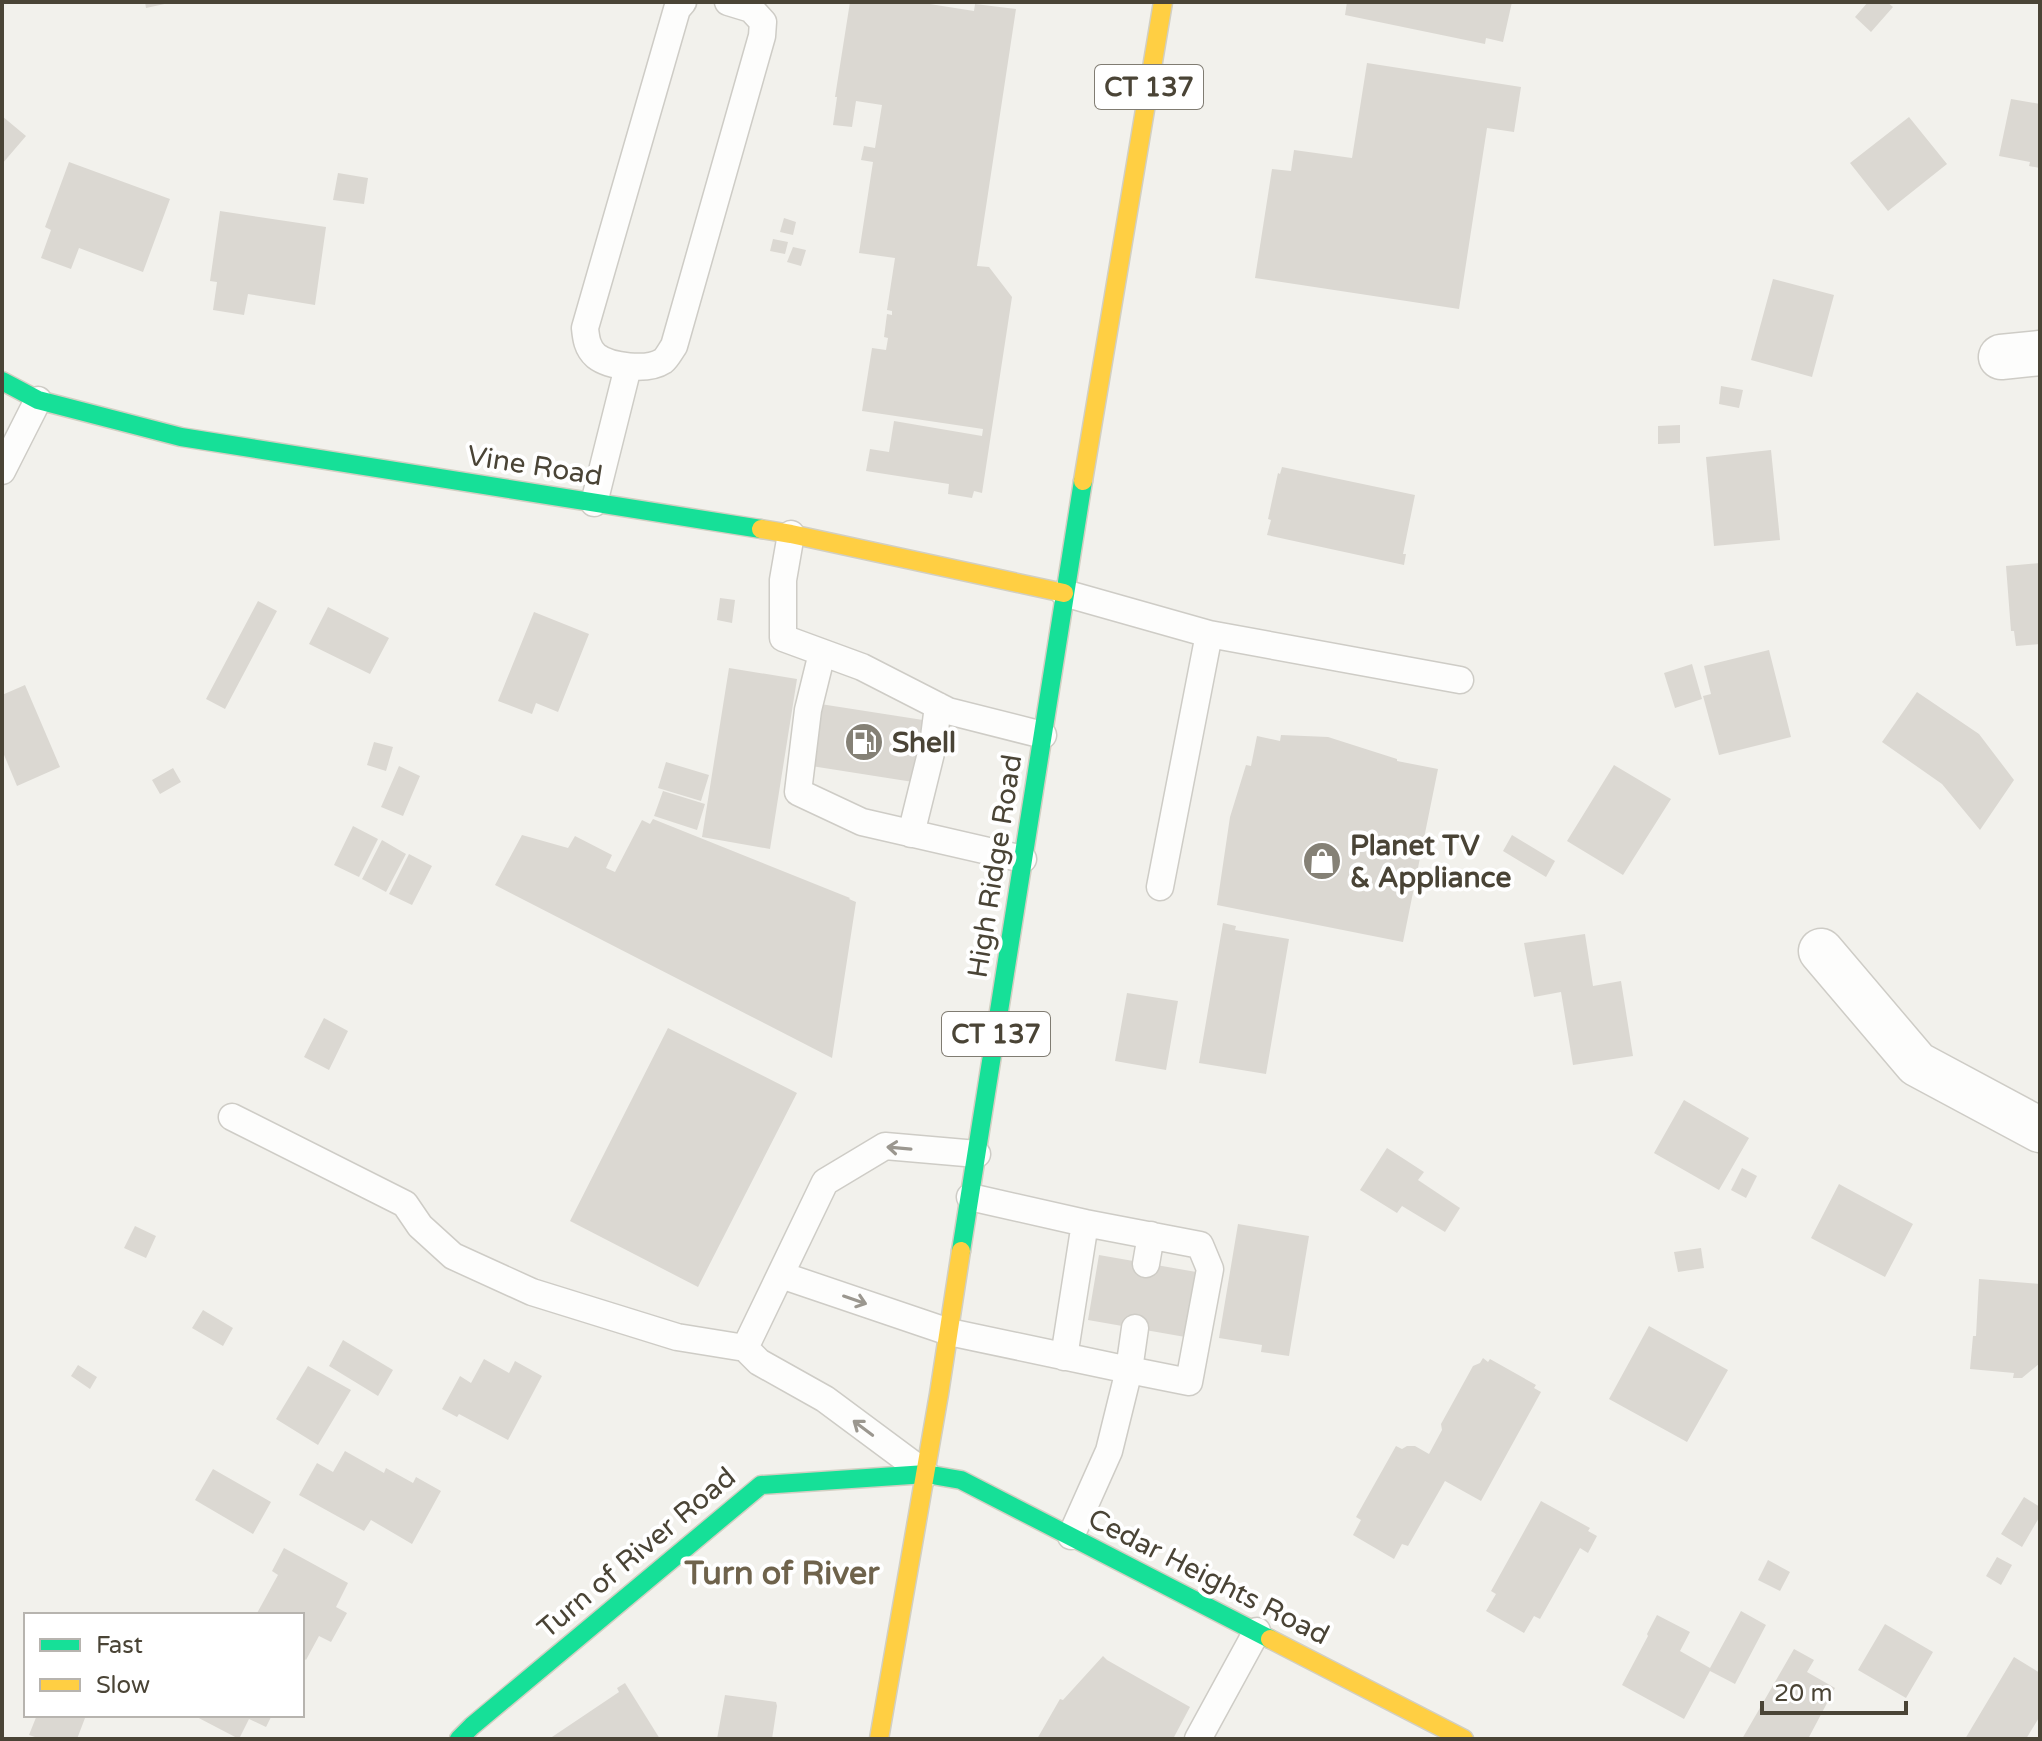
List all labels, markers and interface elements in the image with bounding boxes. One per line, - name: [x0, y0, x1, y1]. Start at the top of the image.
- road number: CT 137: [1095, 65, 1203, 109]
- street label: Vine Road: [465, 439, 605, 493]
- fuel station icon: Shell: [843, 721, 885, 763]
- place label: Shell: [892, 726, 956, 760]
- street label: High Ridge Road: [961, 752, 1029, 980]
- place label: Planet TV & Appliance: [1350, 829, 1511, 895]
- shop icon: Planet TV & Appliance: [1301, 840, 1343, 882]
- road number: CT 137: [942, 1012, 1050, 1056]
- one-way arrow: [886, 1140, 913, 1155]
- one-way arrow: [843, 1294, 868, 1309]
- one-way arrow: [853, 1419, 874, 1436]
- street label: Turn of River Road: [531, 1460, 743, 1646]
- street label: Cedar Heights Road: [1082, 1501, 1335, 1652]
- district label: Turn of River: [684, 1555, 880, 1593]
- legend: [24, 1613, 304, 1717]
- text: Fast: [96, 1631, 143, 1660]
- scale bar: [1762, 1665, 1906, 1715]
- text: Slow: [96, 1671, 150, 1700]
- text: 20 m: [1774, 1679, 1832, 1708]

